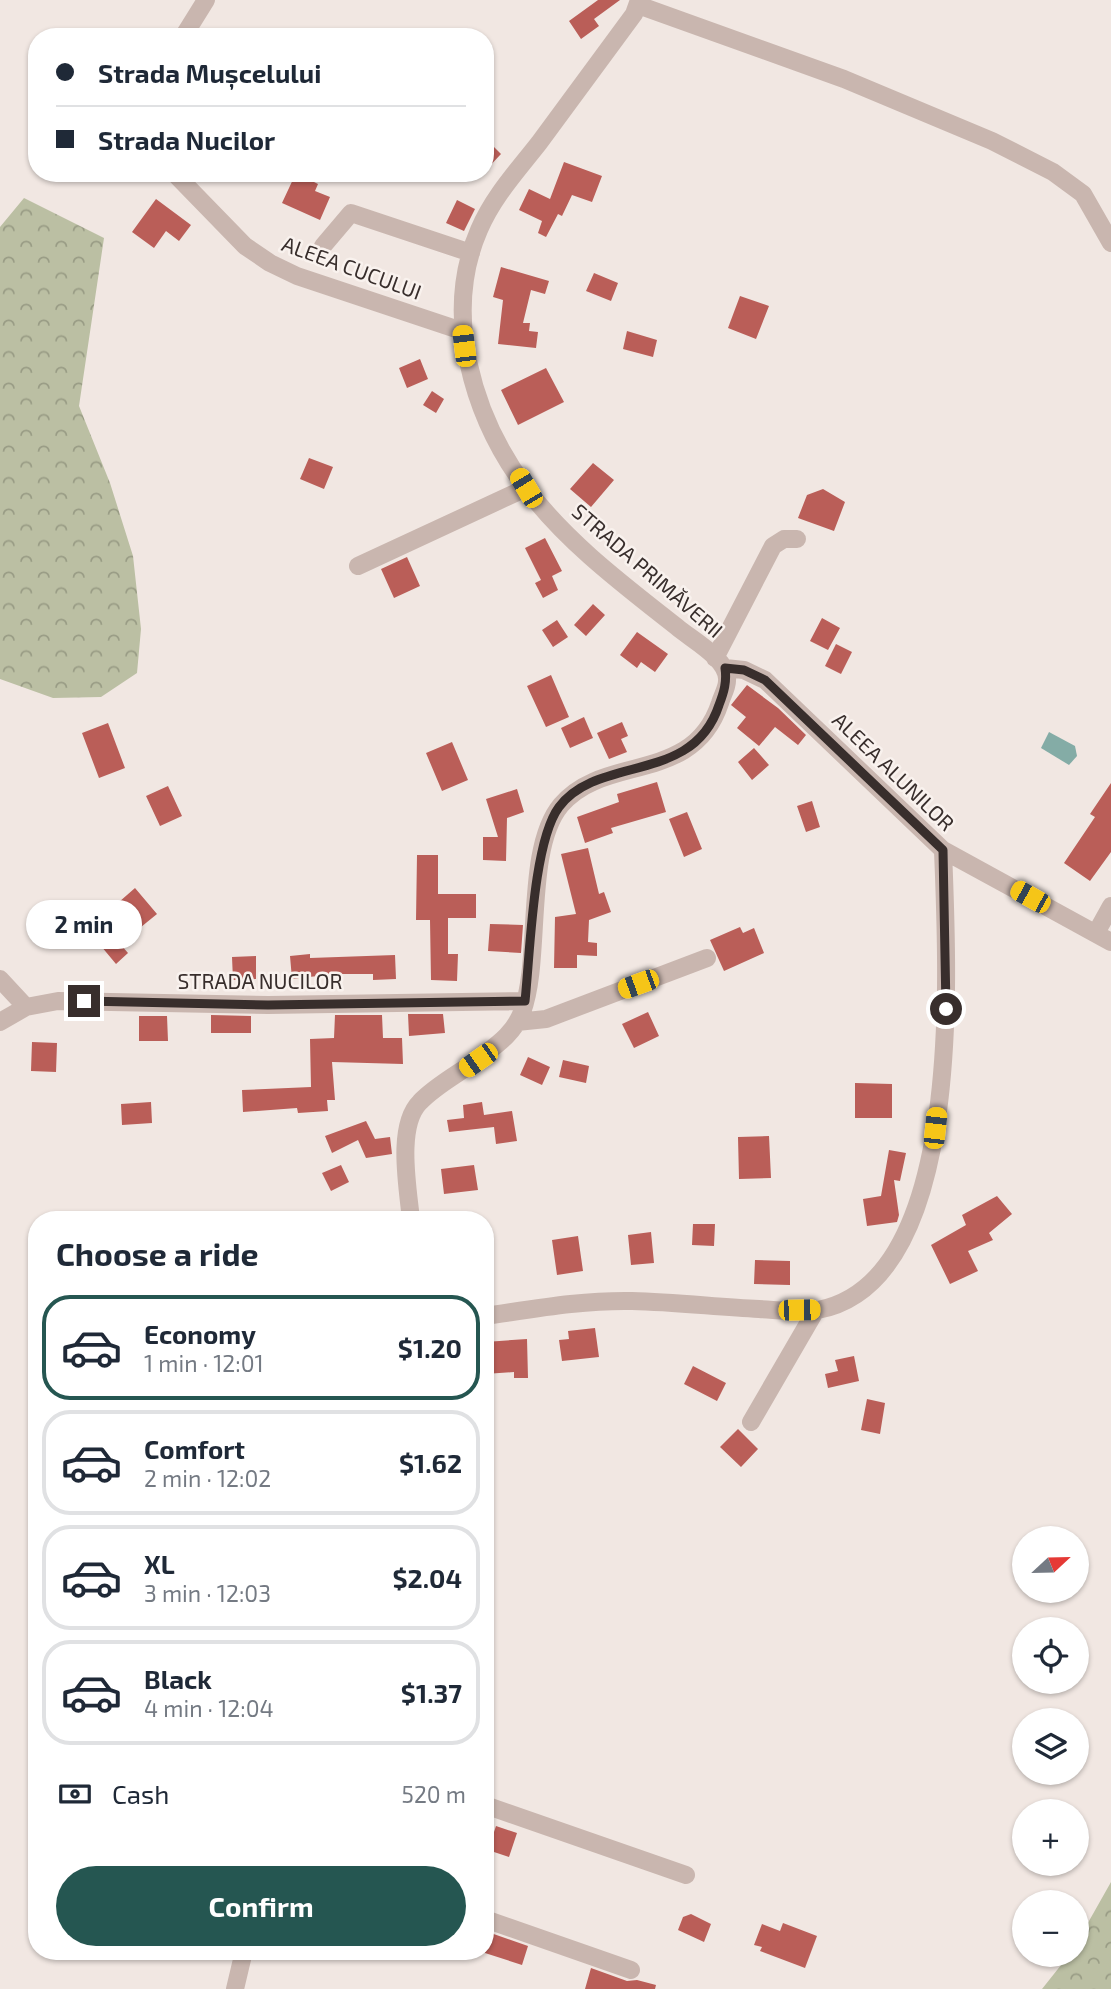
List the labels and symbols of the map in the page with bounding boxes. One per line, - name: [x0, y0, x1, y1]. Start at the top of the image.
- street label: ALEEA CUCULUI: [279, 230, 425, 304]
- car: [452, 324, 477, 368]
- car: [507, 465, 546, 511]
- street label: STRADA PRIMĂVERII: [568, 498, 728, 642]
- street label: ALEEA ALUNILOR: [828, 707, 960, 835]
- car: [1007, 878, 1054, 916]
- callout: 2 min: [26, 900, 142, 948]
- car: [615, 967, 662, 1001]
- street label: STRADA NUCILOR: [178, 968, 342, 993]
- route end: [68, 985, 100, 1017]
- route start: [930, 993, 962, 1025]
- car: [455, 1039, 502, 1081]
- car: [923, 1106, 948, 1150]
- car: [778, 1299, 821, 1321]
- north arrow: [1012, 1526, 1088, 1603]

